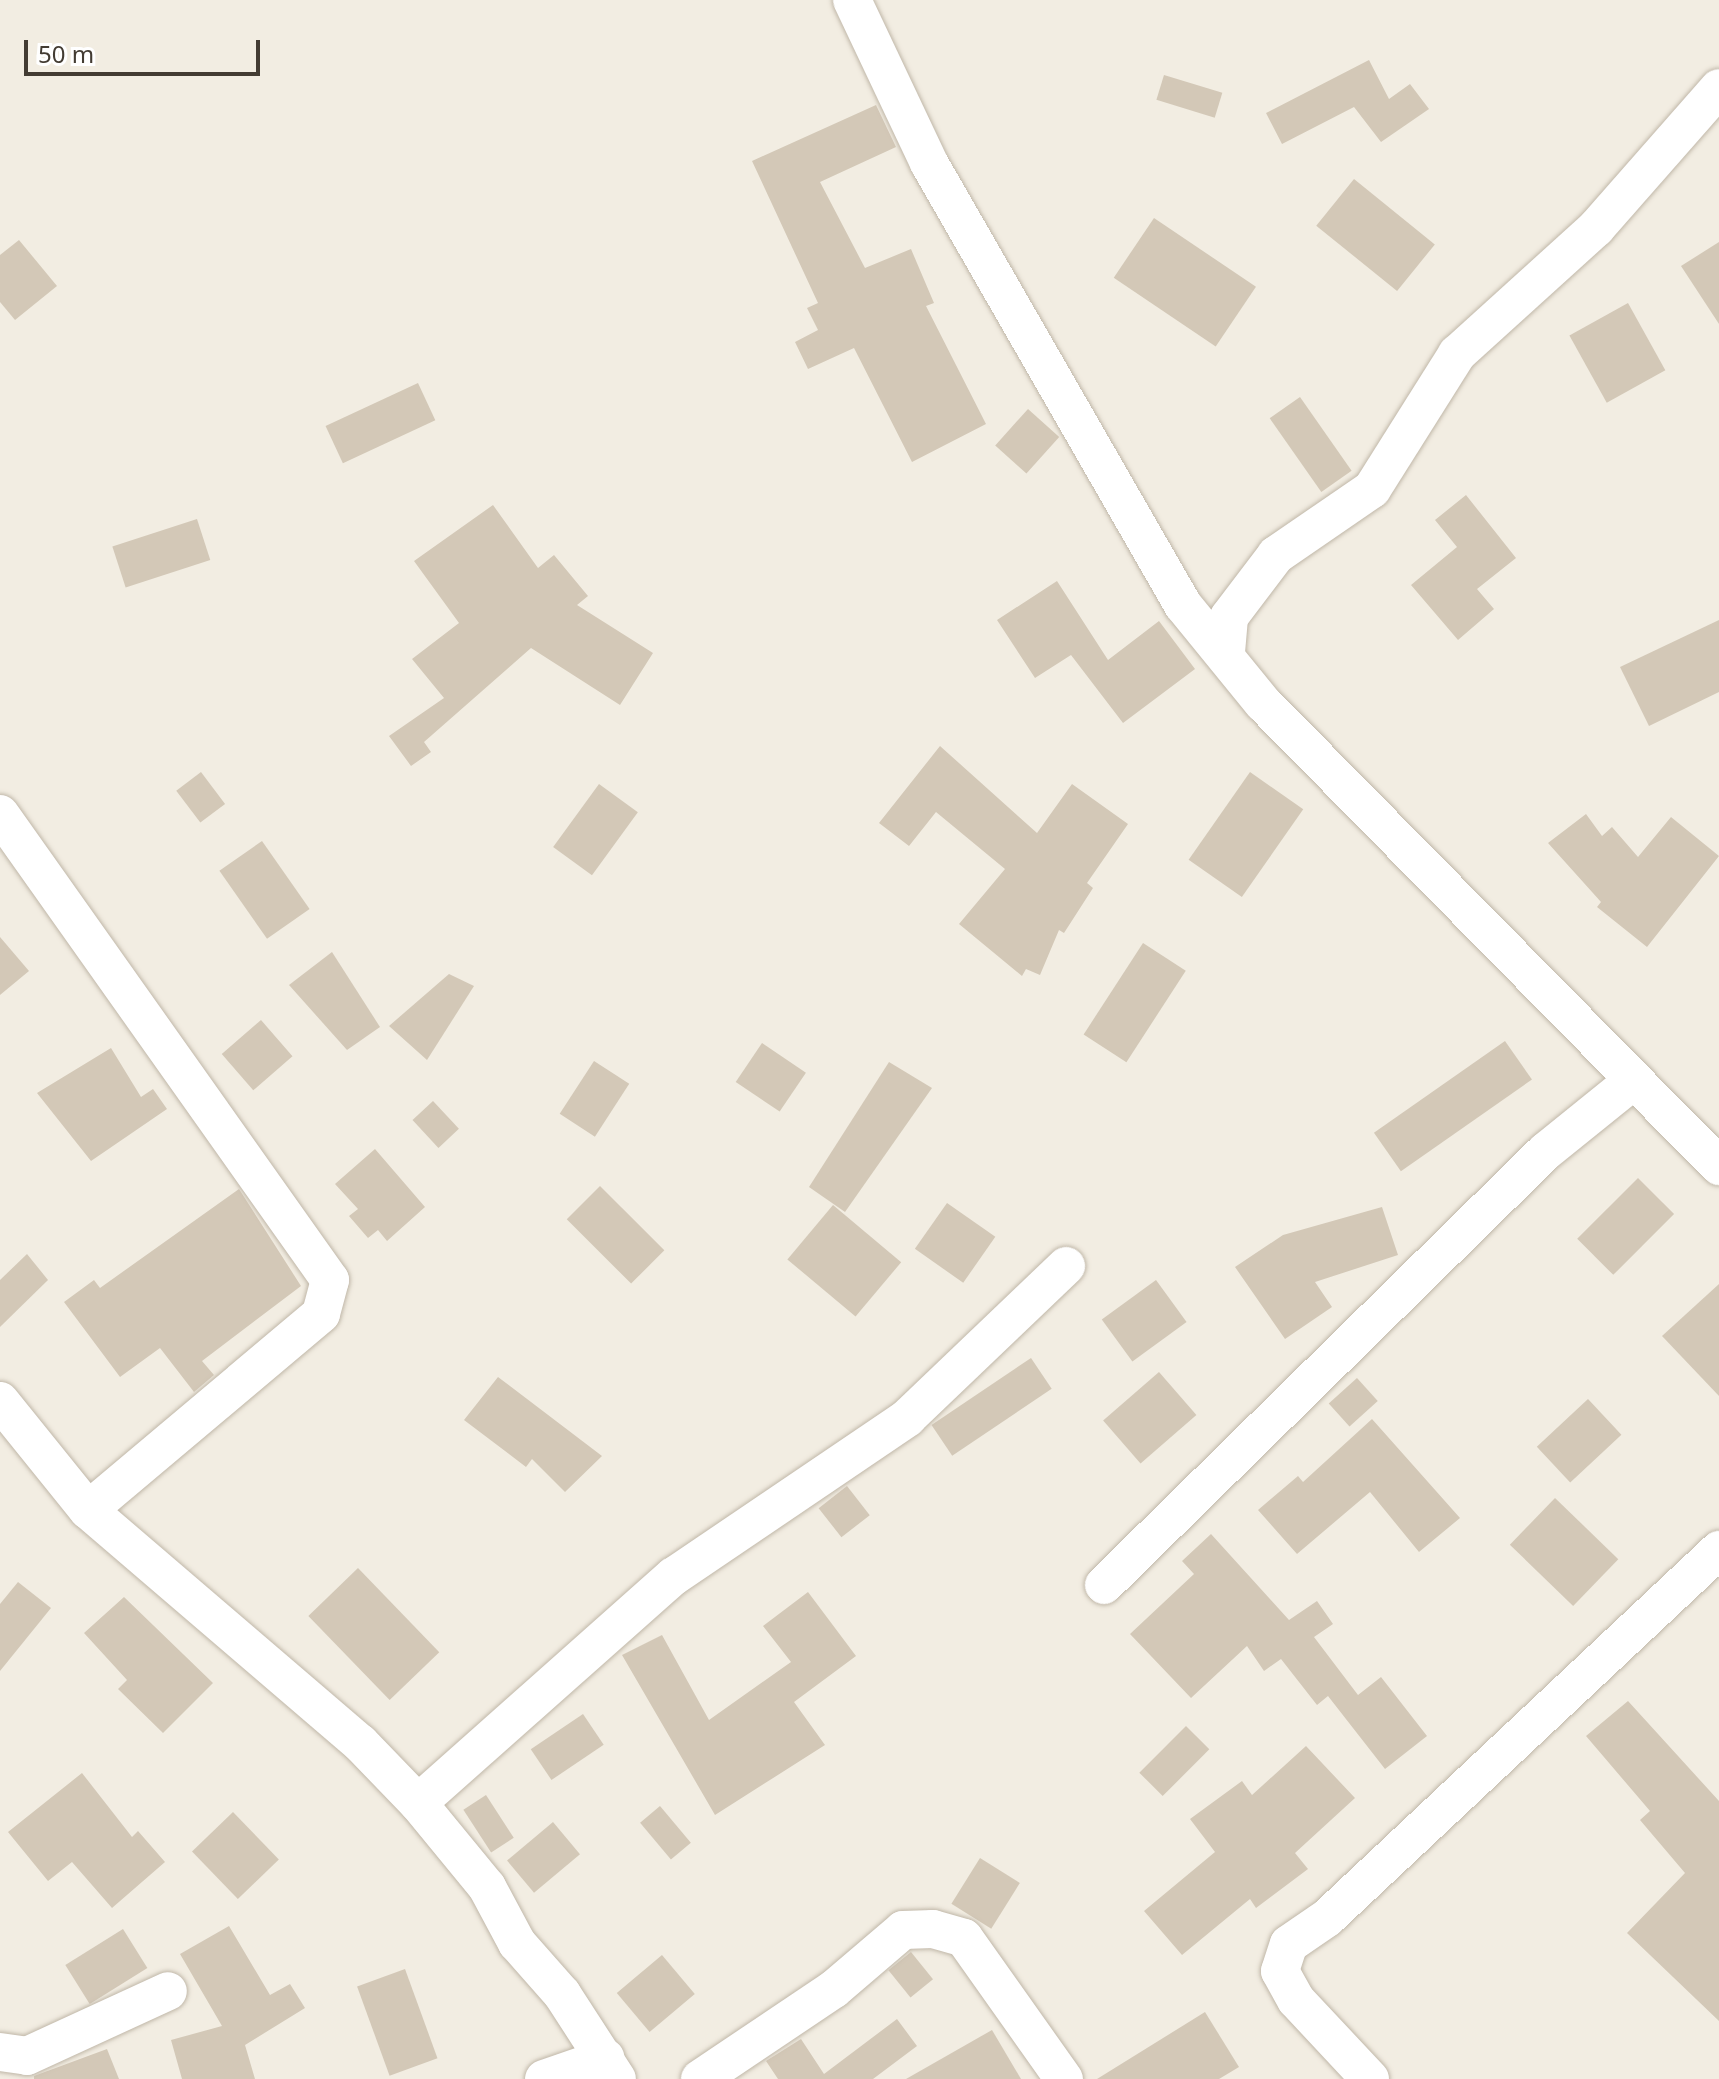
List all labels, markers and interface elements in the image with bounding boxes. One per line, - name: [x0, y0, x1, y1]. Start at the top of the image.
- scale bar: [28, 24, 264, 74]
- text: 50 m: [38, 37, 94, 70]

